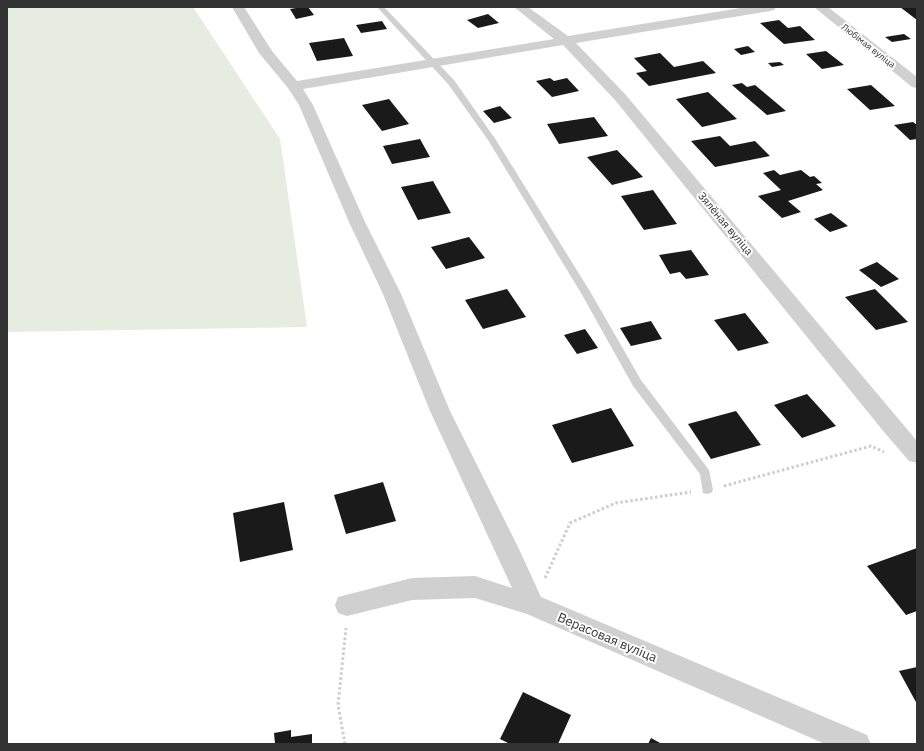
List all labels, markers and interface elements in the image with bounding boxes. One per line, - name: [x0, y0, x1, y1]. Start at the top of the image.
- street label: Любімая вуліца: [839, 22, 897, 70]
- street label: Зялёная вуліца: [695, 190, 755, 258]
- street label: Верасовая вуліца: [555, 610, 659, 666]

